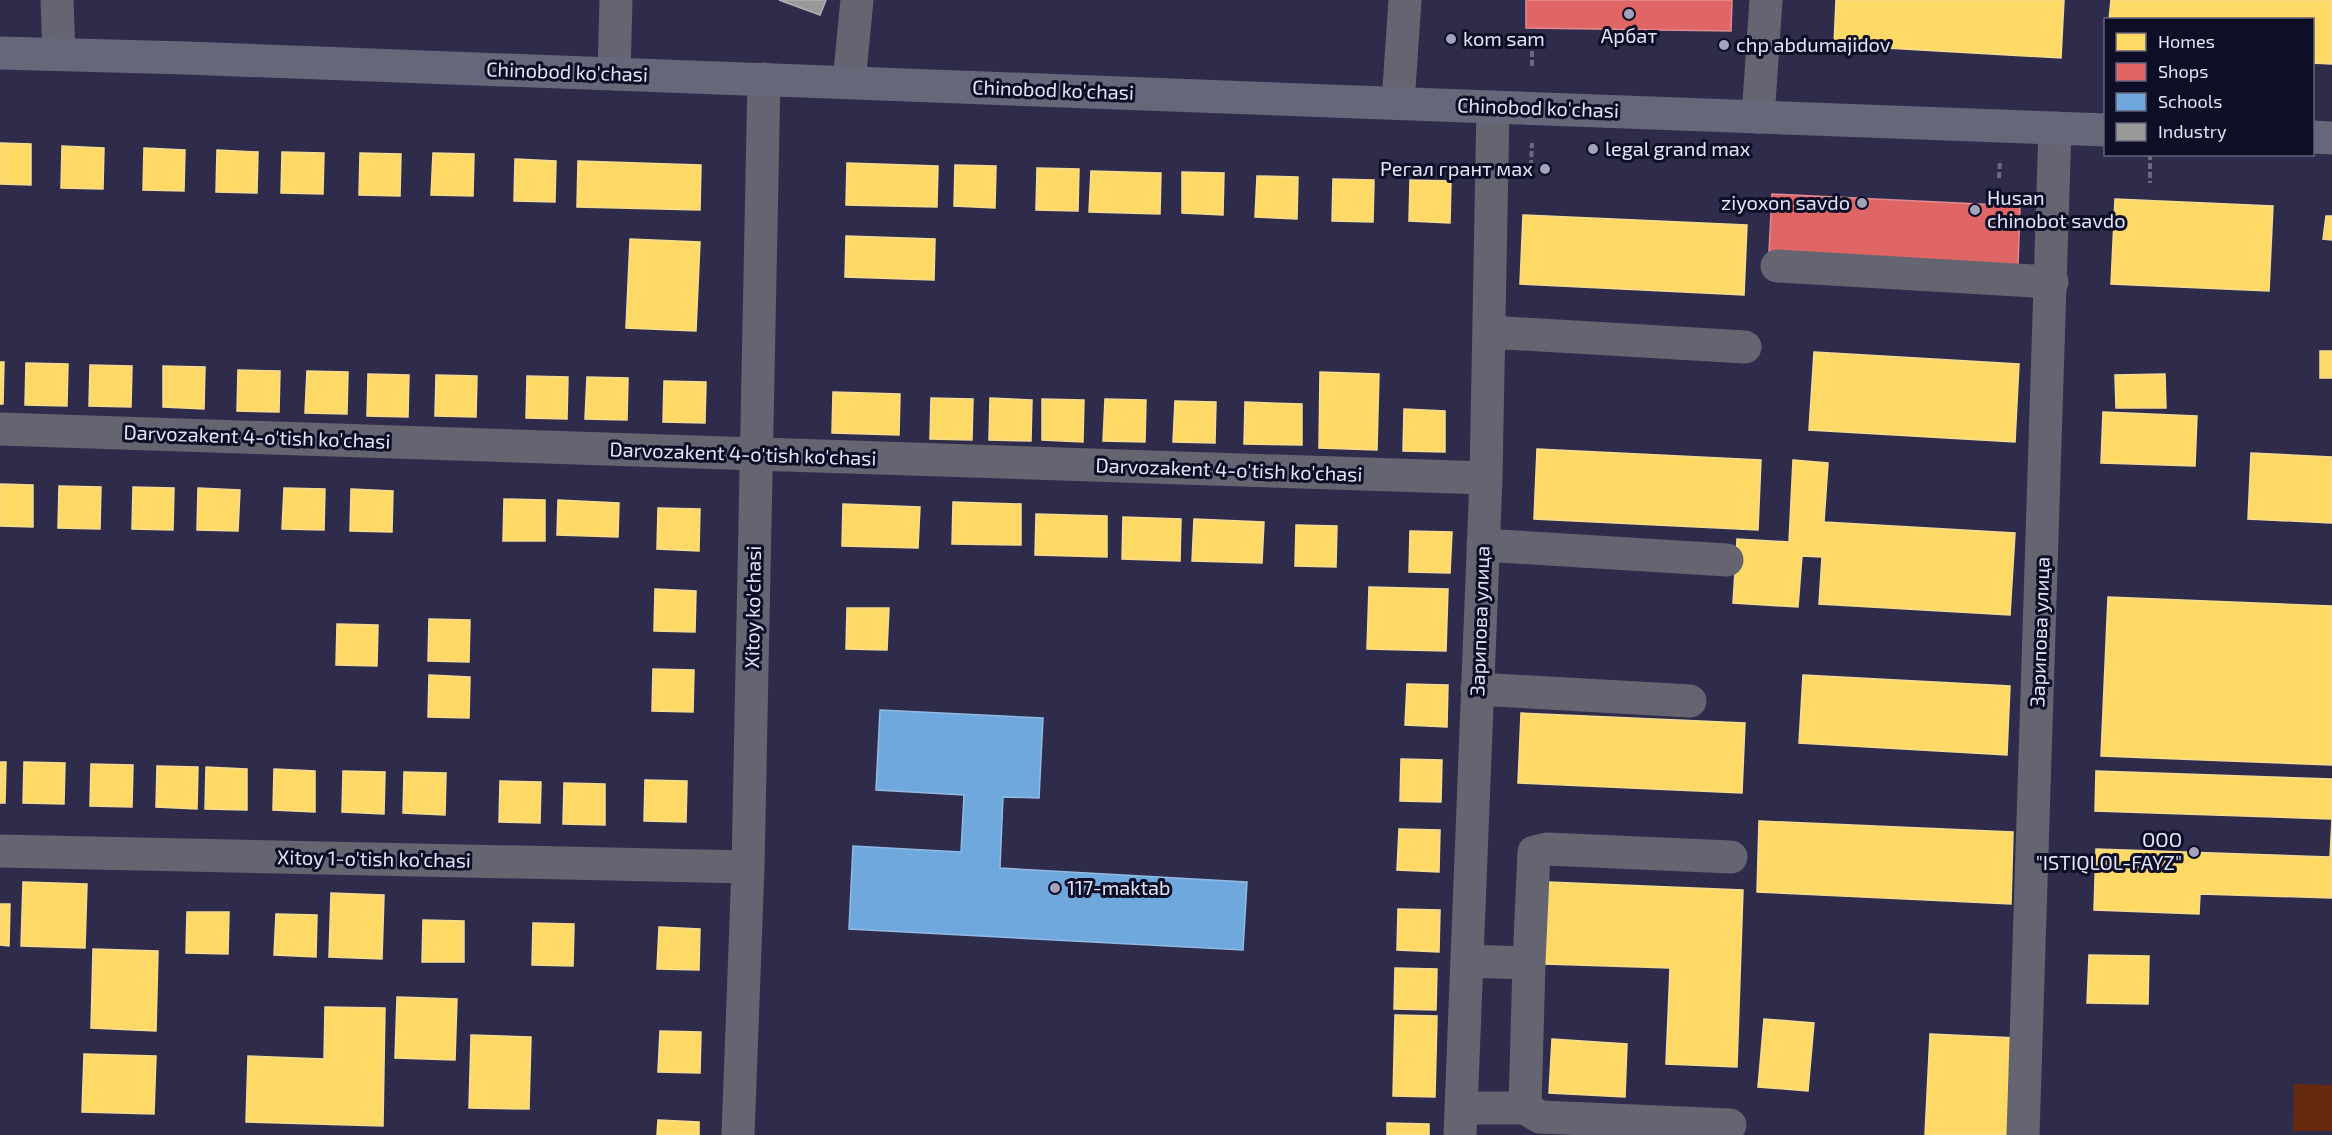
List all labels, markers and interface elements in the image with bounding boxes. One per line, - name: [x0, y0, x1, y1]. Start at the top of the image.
- marker: Арбат: [1622, 7, 1636, 21]
- legend: [2104, 18, 2314, 156]
- place label: Арбат: [1601, 23, 1657, 47]
- place label: kom sam: [1463, 26, 1545, 50]
- text: Homes: [2158, 30, 2215, 52]
- marker: kom sam: [1444, 32, 1458, 46]
- place label: chp abdumajidov: [1736, 32, 1891, 56]
- marker: chp abdumajidov: [1717, 38, 1731, 52]
- street label: Chinobod ko'chasi: [486, 56, 648, 86]
- text: Shops: [2158, 60, 2208, 82]
- street label: Chinobod ko'chasi: [972, 74, 1134, 104]
- text: Schools: [2158, 90, 2222, 112]
- street label: Chinobod ko'chasi: [1457, 92, 1619, 122]
- text: Industry: [2158, 120, 2227, 142]
- place label: legal grand max: [1605, 136, 1751, 160]
- marker: legal grand max: [1586, 142, 1600, 156]
- place label: Регал грант мах: [1380, 156, 1533, 180]
- marker: Регал грант мах: [1538, 162, 1552, 176]
- place label: Husan chinobot savdo: [1987, 185, 2126, 232]
- place label: ziyoxon savdo: [1721, 190, 1850, 214]
- marker: ziyoxon savdo: [1855, 196, 1869, 210]
- marker: Husan chinobot savdo: [1968, 203, 1982, 217]
- street label: Darvozakent 4-o'tish ko'chasi: [123, 419, 391, 453]
- street label: Darvozakent 4-o'tish ko'chasi: [609, 436, 877, 470]
- street label: Darvozakent 4-o'tish ko'chasi: [1095, 452, 1363, 486]
- street label: Xitoy ko'chasi: [739, 545, 765, 669]
- street label: Зарипова улица: [1464, 545, 1495, 697]
- street label: Зарипова улица: [2024, 556, 2055, 708]
- place label: ООО "ISTIQLOL-FAYZ": [2036, 827, 2182, 874]
- street label: Xitoy 1-o'tish ko'chasi: [277, 844, 471, 872]
- marker: ООО "ISTIQLOL-FAYZ": [2187, 845, 2201, 859]
- place label: 117-maktab: [1067, 875, 1170, 899]
- marker: 117-maktab: [1048, 881, 1062, 895]

